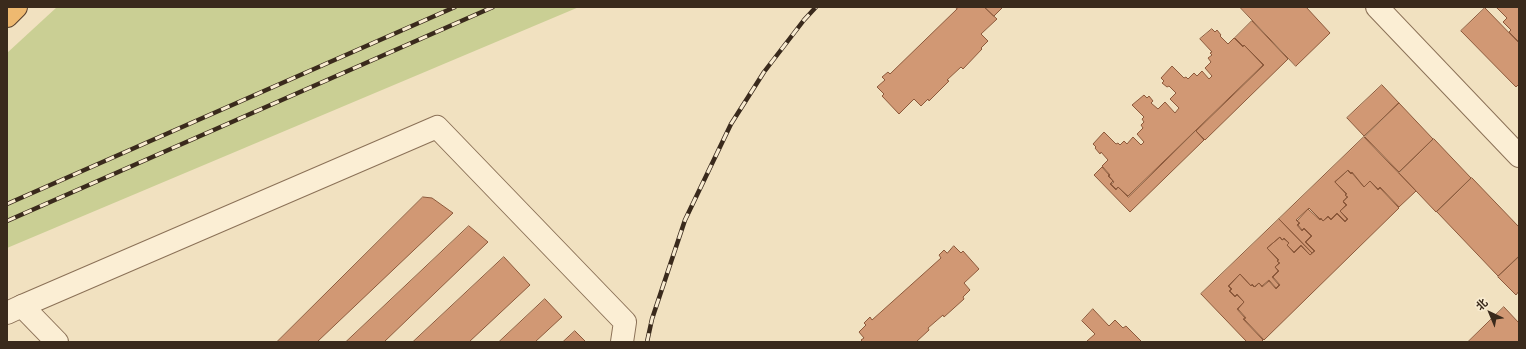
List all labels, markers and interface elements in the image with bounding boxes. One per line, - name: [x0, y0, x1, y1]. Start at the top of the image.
- north arrow: [1470, 293, 1510, 333]
- text: 北: [1474, 296, 1490, 313]

